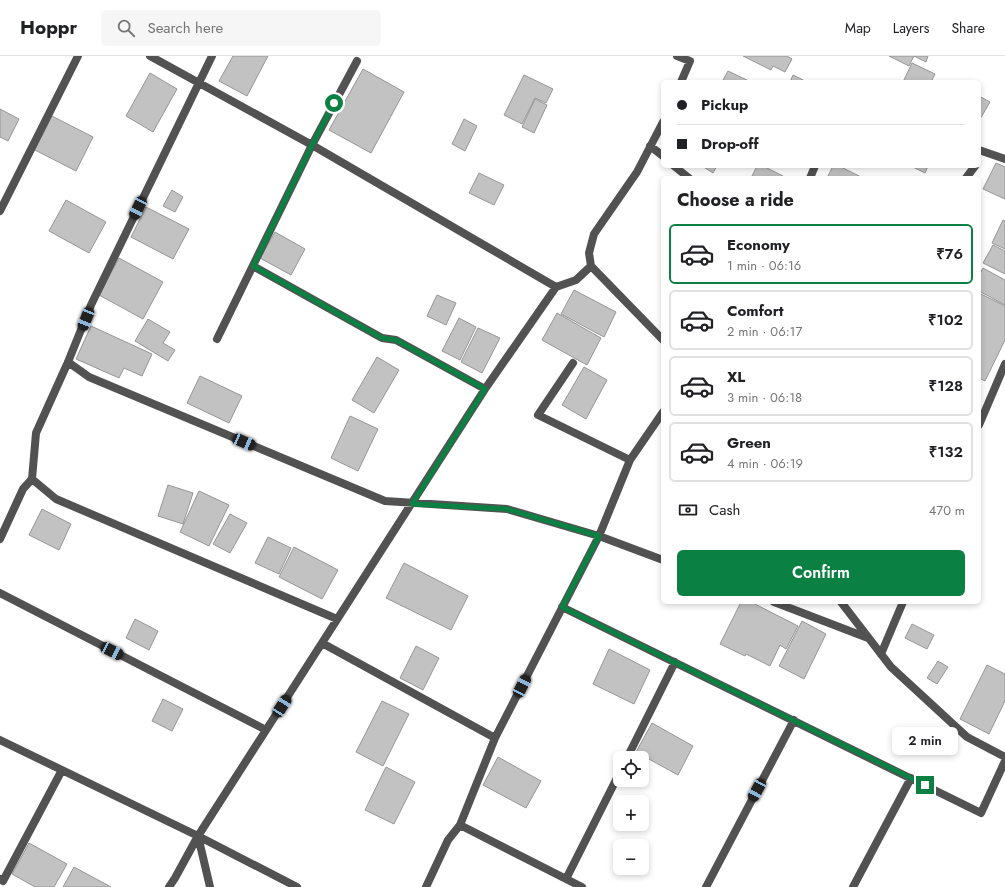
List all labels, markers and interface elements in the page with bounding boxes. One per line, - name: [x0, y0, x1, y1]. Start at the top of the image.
- search box: [101, 10, 381, 46]
- text: Hoppr: [20, 14, 77, 41]
- icon: search: [115, 17, 137, 39]
- text: Search here: [147, 17, 223, 39]
- text: Map: [845, 18, 871, 38]
- text: Layers: [893, 18, 929, 38]
- text: Share: [951, 18, 985, 38]
- route start: [325, 94, 343, 112]
- text: Pickup: [701, 94, 748, 116]
- text: Drop-off: [701, 133, 759, 155]
- text: Choose a ride: [677, 187, 794, 213]
- car: [127, 195, 149, 221]
- text: Economy: [727, 234, 790, 256]
- icon: car: [679, 236, 715, 272]
- text: ₹76: [936, 243, 963, 265]
- text: 1 min · 06:16: [727, 256, 801, 275]
- text: Comfort: [727, 300, 784, 322]
- icon: car: [679, 302, 715, 338]
- car: [76, 306, 96, 332]
- text: ₹102: [928, 309, 963, 331]
- text: 2 min · 06:17: [727, 322, 802, 341]
- text: XL: [727, 366, 745, 388]
- icon: car: [679, 368, 715, 404]
- text: ₹128: [929, 375, 963, 397]
- text: 3 min · 06:18: [727, 388, 802, 407]
- car: [231, 432, 257, 452]
- text: Green: [727, 432, 771, 454]
- icon: car: [679, 434, 715, 470]
- text: ₹132: [929, 441, 963, 463]
- text: 4 min · 06:19: [727, 454, 803, 473]
- icon: cash: [677, 499, 699, 521]
- text: Cash: [709, 499, 740, 521]
- text: 470 m: [929, 501, 965, 520]
- button: Confirm: [677, 550, 965, 596]
- car: [99, 640, 125, 662]
- car: [511, 673, 533, 699]
- car: [270, 693, 294, 719]
- callout: 2 min: [892, 727, 958, 755]
- text: 2 min: [908, 731, 942, 750]
- map controls: [613, 751, 649, 875]
- button: locate: [613, 751, 649, 787]
- route end: [916, 776, 934, 794]
- car: [746, 777, 768, 803]
- button: +: [613, 795, 649, 831]
- button: −: [613, 839, 649, 875]

